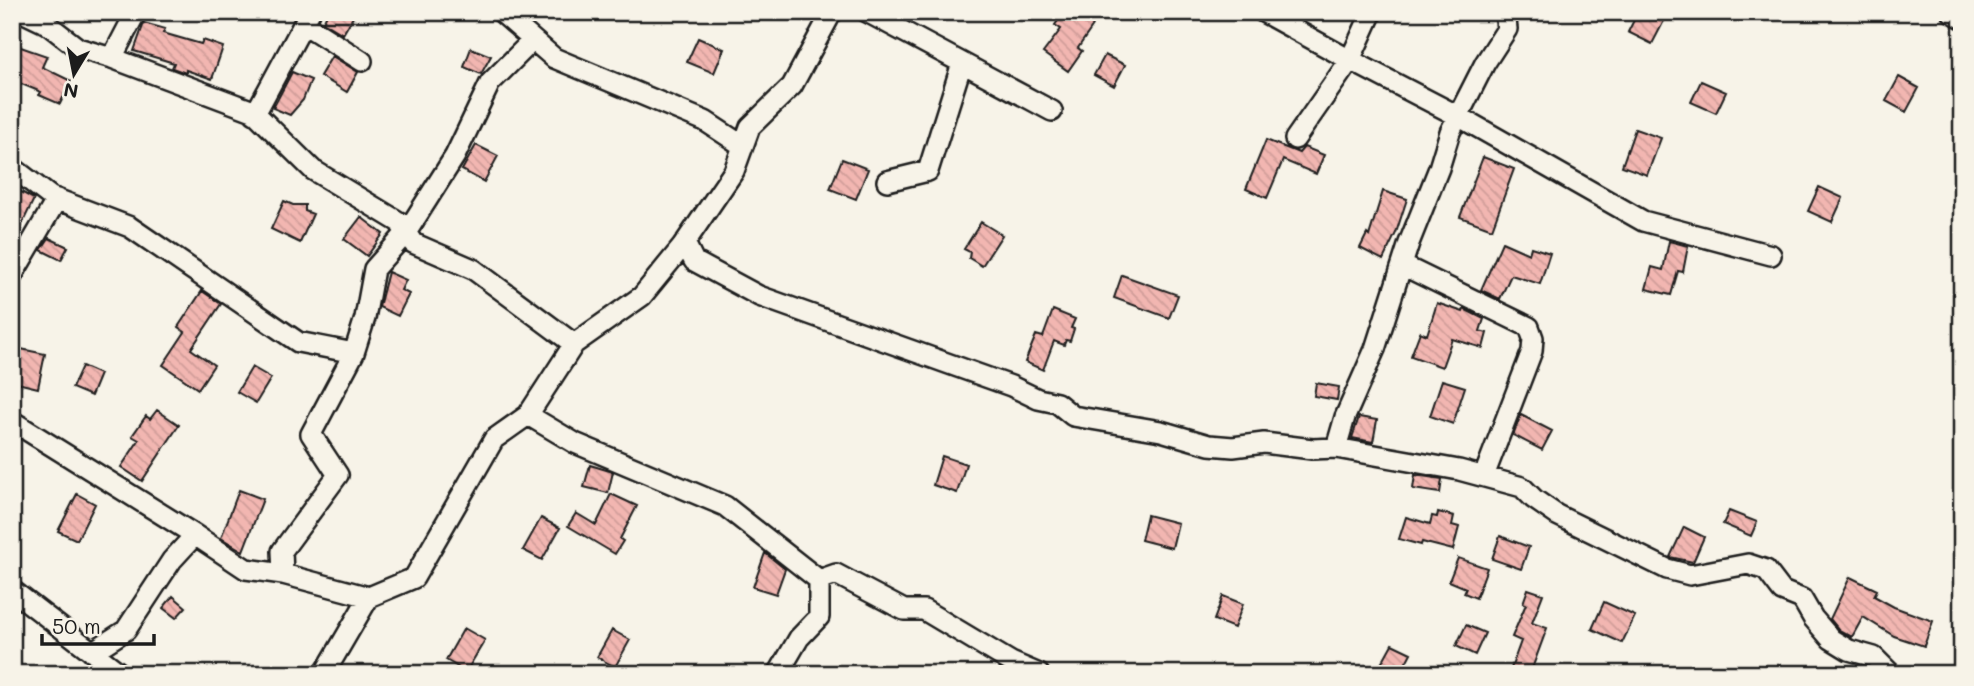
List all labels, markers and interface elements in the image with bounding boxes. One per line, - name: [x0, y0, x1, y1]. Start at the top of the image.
- north arrow: [38, 38, 108, 108]
- text: N: [62, 78, 80, 105]
- scale bar: [42, 602, 154, 646]
- text: 50 m: [52, 612, 101, 639]

